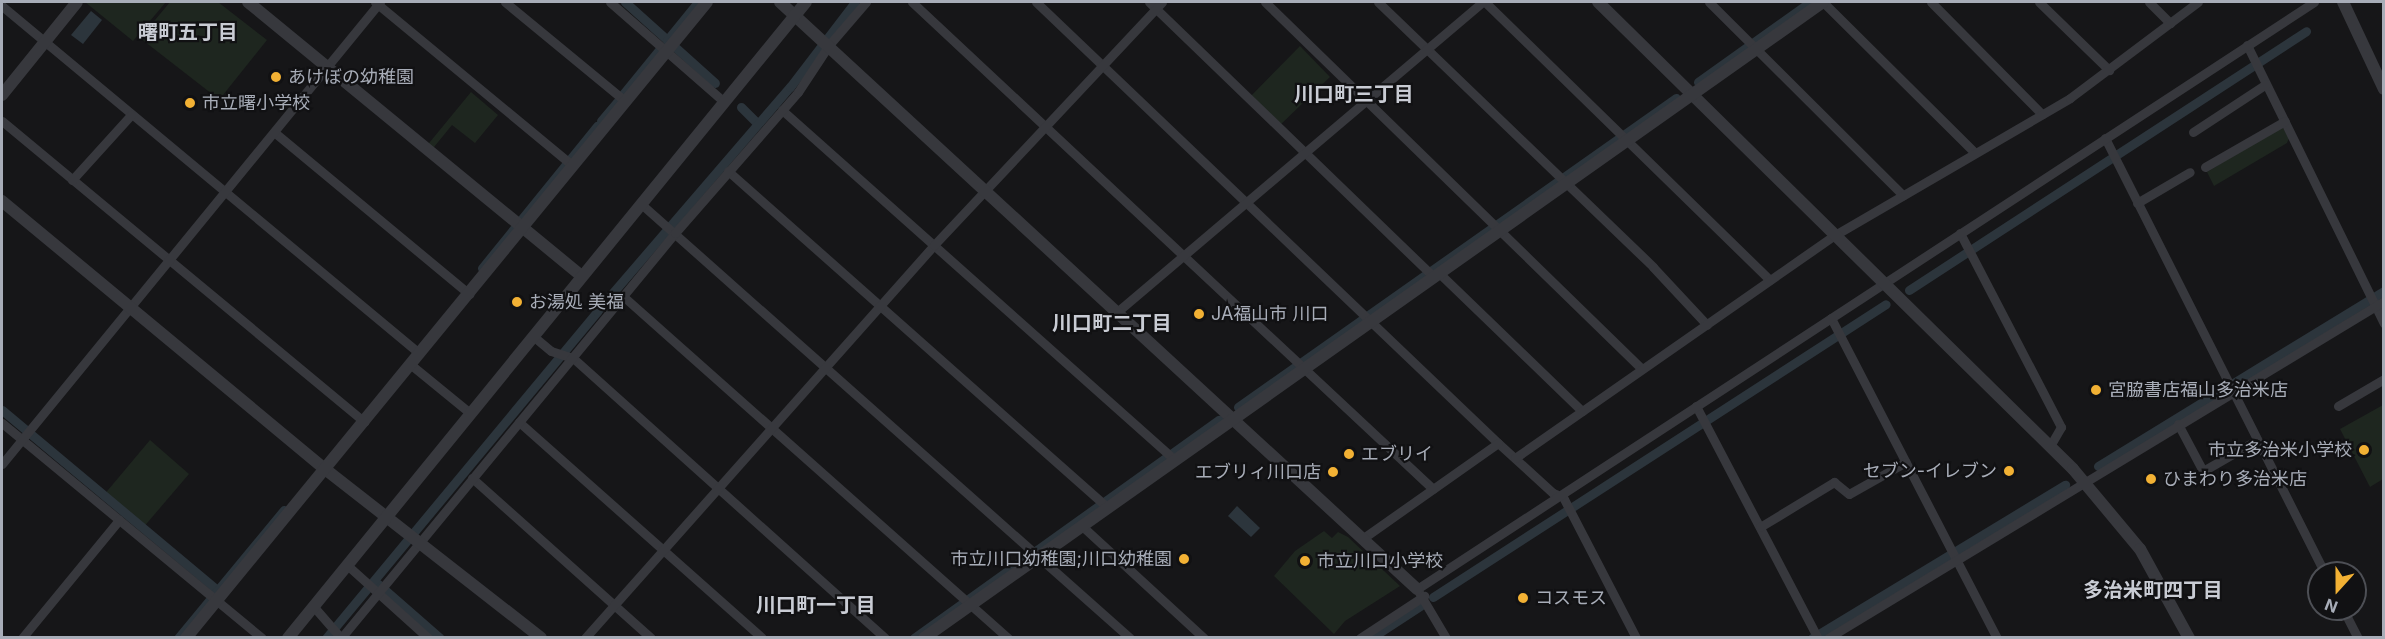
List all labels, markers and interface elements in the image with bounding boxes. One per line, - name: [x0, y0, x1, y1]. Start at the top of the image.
- district label: 曙町五丁目: [138, 20, 238, 44]
- place label: あけぼの幼稚園: [288, 66, 414, 88]
- marker: あけぼの幼稚園: [269, 70, 283, 84]
- district label: 川口町三丁目: [1294, 82, 1414, 106]
- place label: 市立曙小学校: [202, 92, 310, 114]
- marker: 市立曙小学校: [183, 96, 197, 110]
- place label: お湯処 美福: [529, 291, 624, 313]
- marker: お湯処 美福: [510, 295, 524, 309]
- place label: JA福山市 川口: [1211, 303, 1328, 325]
- marker: JA福山市 川口: [1192, 307, 1206, 321]
- district label: 川口町二丁目: [1052, 311, 1172, 335]
- place label: 宮脇書店福山多治米店: [2108, 379, 2288, 401]
- marker: 宮脇書店福山多治米店: [2089, 383, 2103, 397]
- place label: 市立多治米小学校: [2208, 439, 2352, 461]
- place label: エブリイ: [1361, 443, 1433, 465]
- marker: 市立多治米小学校: [2357, 443, 2371, 457]
- marker: エブリイ: [1342, 447, 1356, 461]
- place label: セブン-イレブン: [1863, 460, 1997, 482]
- place label: エブリィ川口店: [1195, 461, 1321, 483]
- marker: セブン-イレブン: [2002, 464, 2016, 478]
- marker: エブリィ川口店: [1326, 465, 1340, 479]
- place label: ひまわり多治米店: [2163, 468, 2307, 490]
- marker: ひまわり多治米店: [2144, 472, 2158, 486]
- place label: 市立川口幼稚園;川口幼稚園: [951, 548, 1172, 570]
- place label: 市立川口小学校: [1317, 550, 1443, 572]
- marker: 市立川口幼稚園;川口幼稚園: [1177, 552, 1191, 566]
- marker: 市立川口小学校: [1298, 554, 1312, 568]
- north arrow: [2307, 561, 2367, 621]
- district label: 多治米町四丁目: [2083, 578, 2223, 602]
- place label: コスモス: [1535, 587, 1607, 609]
- marker: コスモス: [1516, 591, 1530, 605]
- district label: 川口町一丁目: [756, 593, 876, 617]
- text: N: [2322, 594, 2341, 617]

